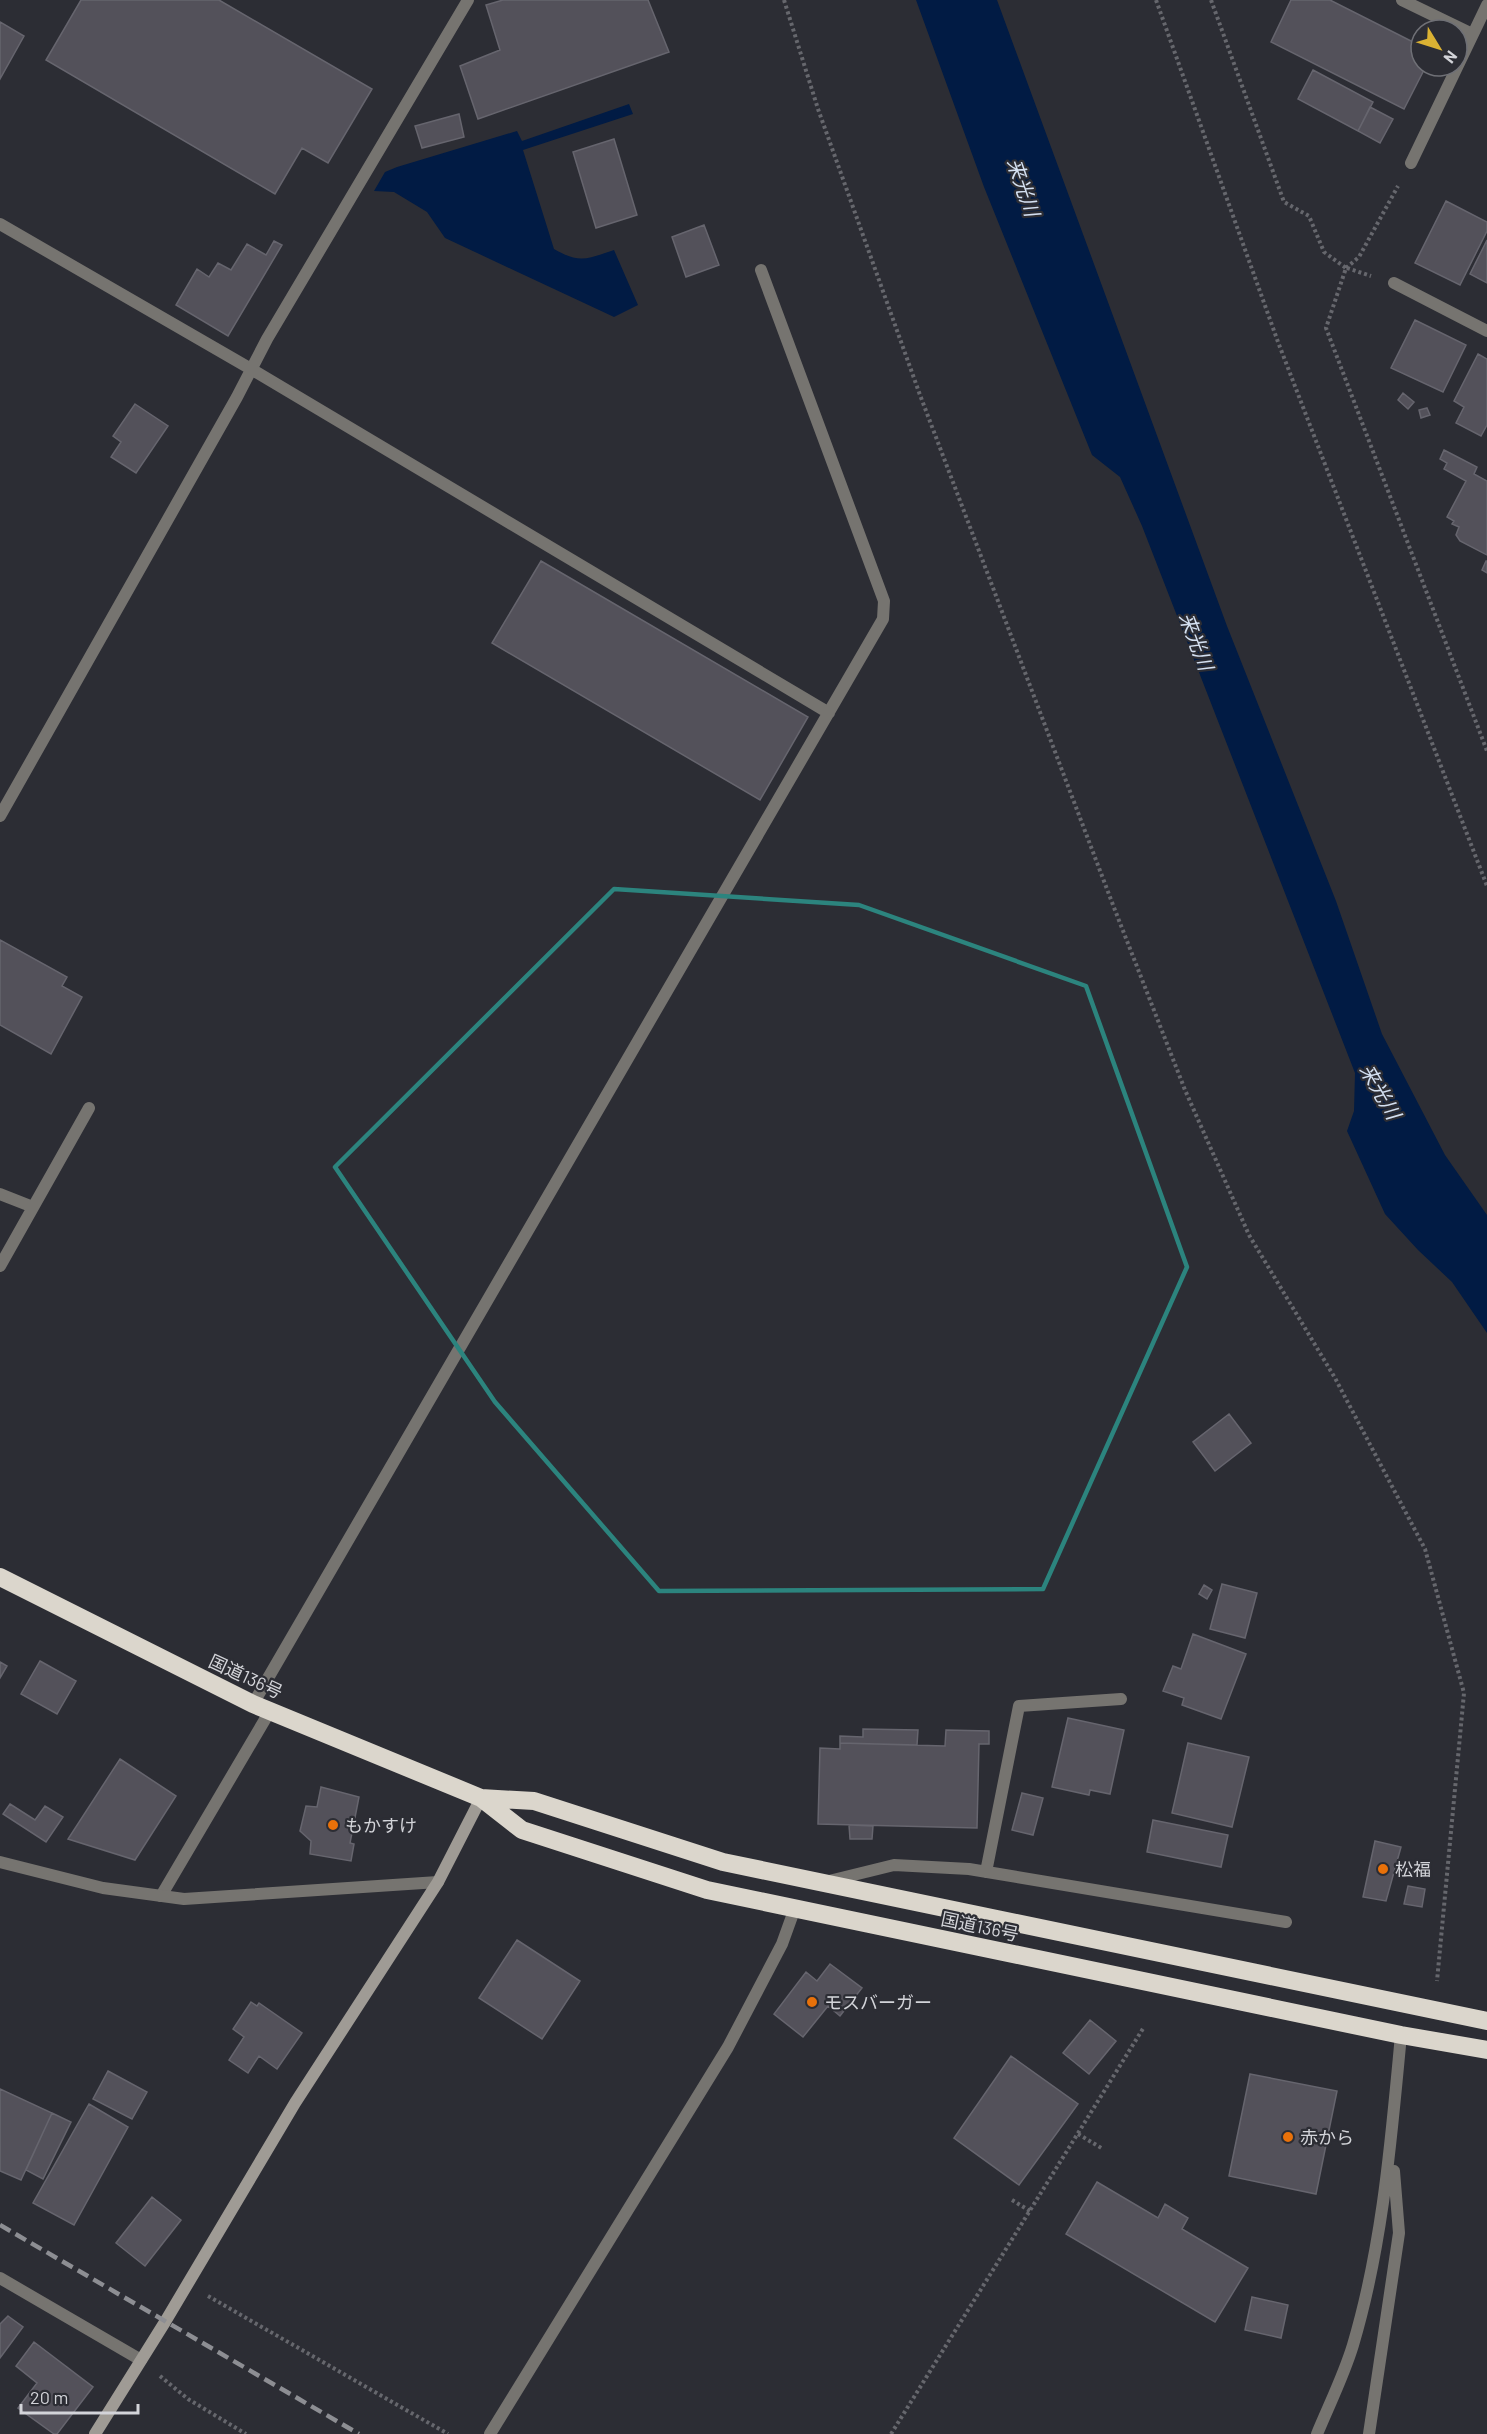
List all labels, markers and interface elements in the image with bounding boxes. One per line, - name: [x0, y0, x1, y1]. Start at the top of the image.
- north arrow: [1409, 18, 1469, 78]
- text: N: [1440, 48, 1462, 68]
- water label: 来光川: [1003, 155, 1046, 221]
- water label: 来光川: [1175, 609, 1220, 675]
- water label: 来光川: [1356, 1059, 1407, 1125]
- street label: 国道136号: [206, 1649, 286, 1703]
- place label: もかすけ: [345, 1814, 417, 1836]
- marker: もかすけ: [326, 1818, 340, 1832]
- place label: 松福: [1395, 1858, 1431, 1880]
- marker: 松福: [1376, 1862, 1390, 1876]
- street label: 国道136号: [939, 1907, 1021, 1945]
- place label: モスバーガー: [824, 1991, 932, 2013]
- marker: モスバーガー: [805, 1995, 819, 2009]
- place label: 赤から: [1300, 2126, 1354, 2148]
- marker: 赤から: [1281, 2130, 1295, 2144]
- scale bar: [21, 2377, 138, 2415]
- text: 20 m: [30, 2386, 68, 2408]

